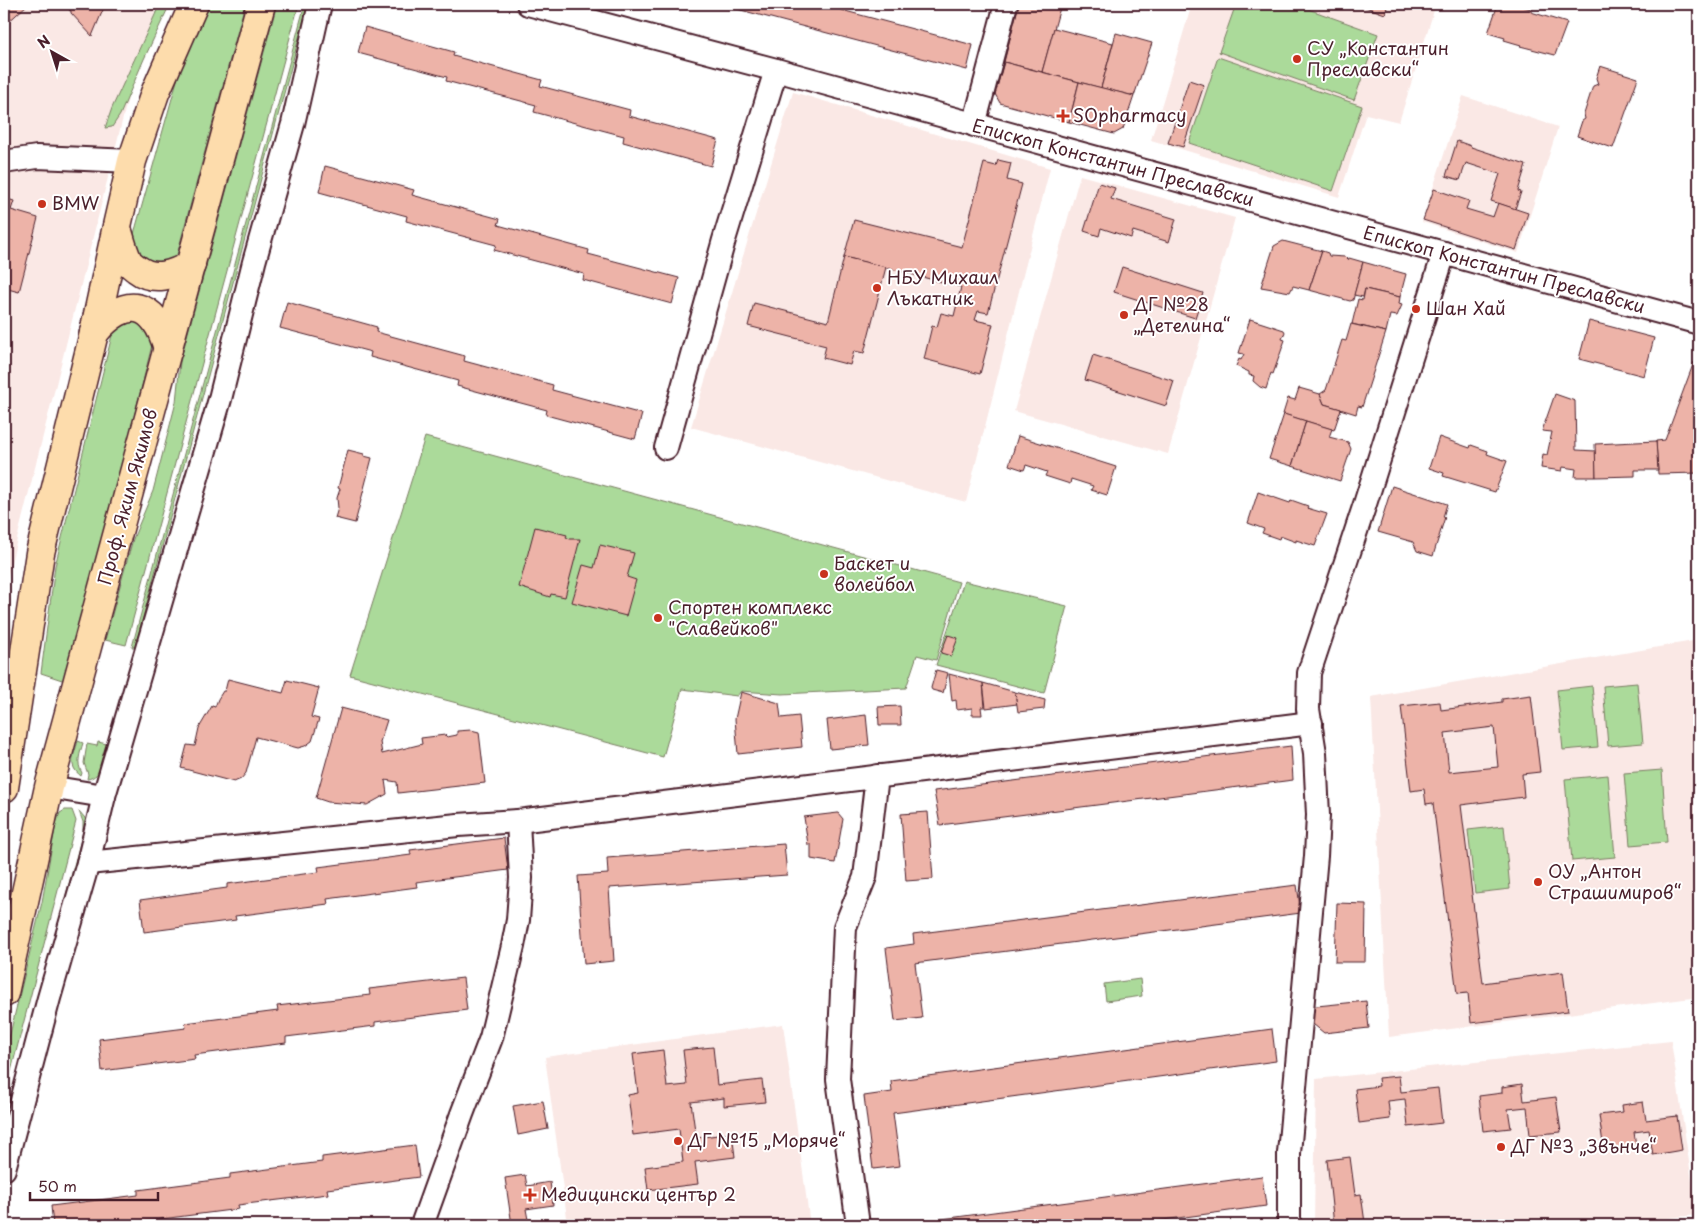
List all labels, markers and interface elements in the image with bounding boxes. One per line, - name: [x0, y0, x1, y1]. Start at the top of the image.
- north arrow: [28, 28, 78, 78]
- text: N: [33, 30, 54, 53]
- place label: СУ „Константин Преславски“: [1307, 34, 1449, 82]
- marker: СУ „Константин Преславски“: [1291, 53, 1303, 65]
- place label: SOpharmacy: [1073, 101, 1187, 128]
- marker: SOpharmacy: [1057, 110, 1069, 122]
- street label: Епископ Константин Преславски: [970, 111, 1257, 212]
- place label: BMW: [52, 189, 100, 216]
- marker: BMW: [36, 198, 48, 210]
- street label: Епископ Константин Преславски: [1361, 218, 1648, 319]
- place label: НБУ Михаил Лъкатник: [887, 263, 999, 311]
- marker: НБУ Михаил Лъкатник: [871, 282, 883, 294]
- place label: ДГ №28 „Детелина“: [1133, 290, 1231, 338]
- place label: Шан Хай: [1426, 294, 1506, 321]
- marker: Шан Хай: [1410, 303, 1422, 315]
- marker: ДГ №28 „Детелина“: [1118, 309, 1130, 321]
- street label: Проф. Яким Якимов: [90, 405, 163, 588]
- place label: Баскет и волейбол: [834, 549, 915, 597]
- marker: Баскет и волейбол: [818, 568, 830, 580]
- place label: Спортен комплекс "Славейков": [668, 593, 832, 641]
- marker: Спортен комплекс "Славейков": [652, 612, 664, 624]
- place label: ОУ „Антон Страшимиров“: [1548, 857, 1682, 905]
- marker: ОУ „Антон Страшимиров“: [1532, 876, 1544, 888]
- place label: ДГ №15 „Моряче“: [687, 1126, 846, 1153]
- place label: ДГ №3 „Звънче“: [1510, 1132, 1657, 1159]
- marker: ДГ №15 „Моряче“: [672, 1135, 684, 1147]
- marker: ДГ №3 „Звънче“: [1495, 1141, 1507, 1153]
- scale bar: [30, 1169, 158, 1201]
- text: 50 m: [38, 1174, 77, 1197]
- place label: Медицински център 2: [541, 1180, 736, 1207]
- marker: Медицински център 2: [523, 1188, 537, 1202]

